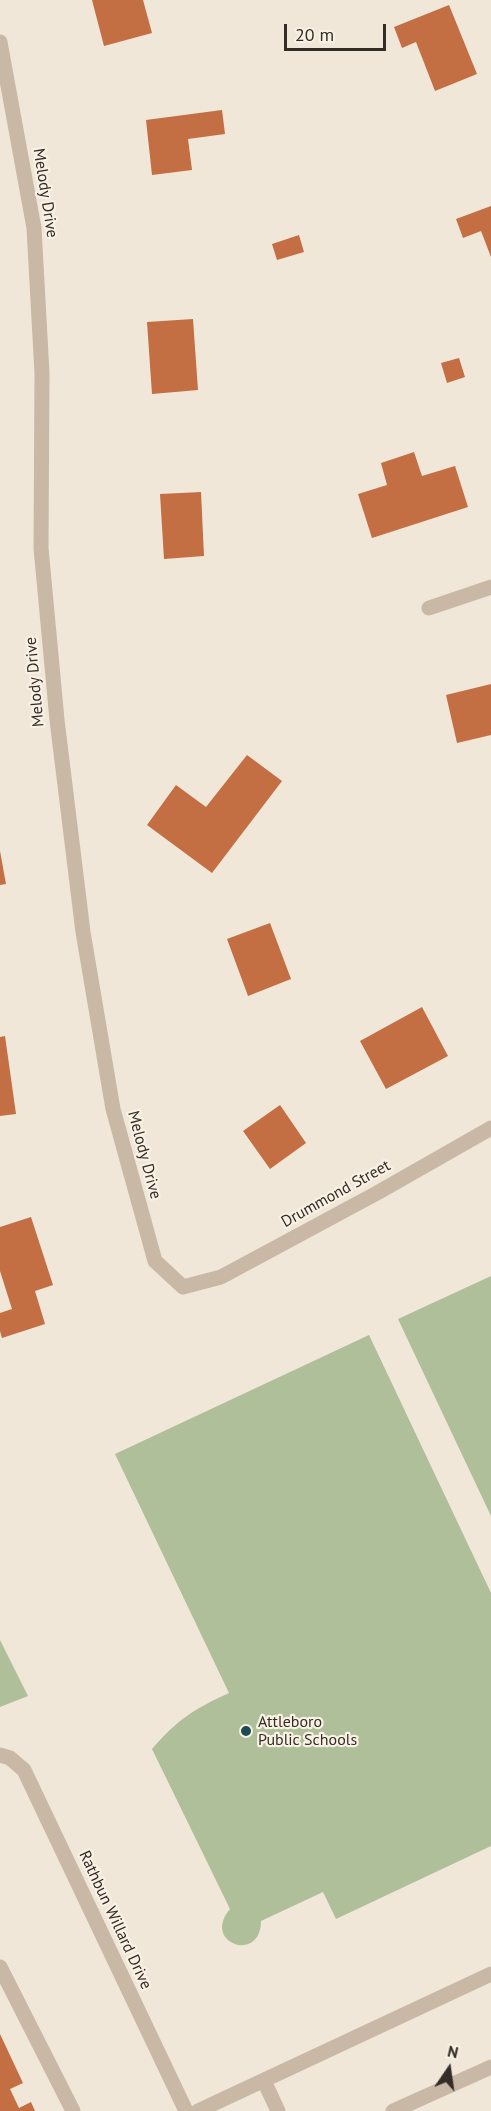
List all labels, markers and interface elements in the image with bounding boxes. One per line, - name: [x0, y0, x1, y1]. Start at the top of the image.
- scale bar: [287, 12, 389, 50]
- text: 20 m: [295, 23, 334, 46]
- street label: Melody Drive: [28, 147, 62, 239]
- street label: Melody Drive: [22, 636, 48, 728]
- street label: Melody Drive: [123, 1109, 165, 1201]
- street label: Drummond Street: [278, 1156, 394, 1232]
- place label: Attleboro Public Schools: [258, 1712, 357, 1750]
- marker: Attleboro Public Schools: [239, 1724, 253, 1738]
- street label: Rathbun Willard Drive: [74, 1848, 156, 1992]
- north arrow: [419, 2039, 479, 2099]
- text: N: [446, 2041, 460, 2062]

